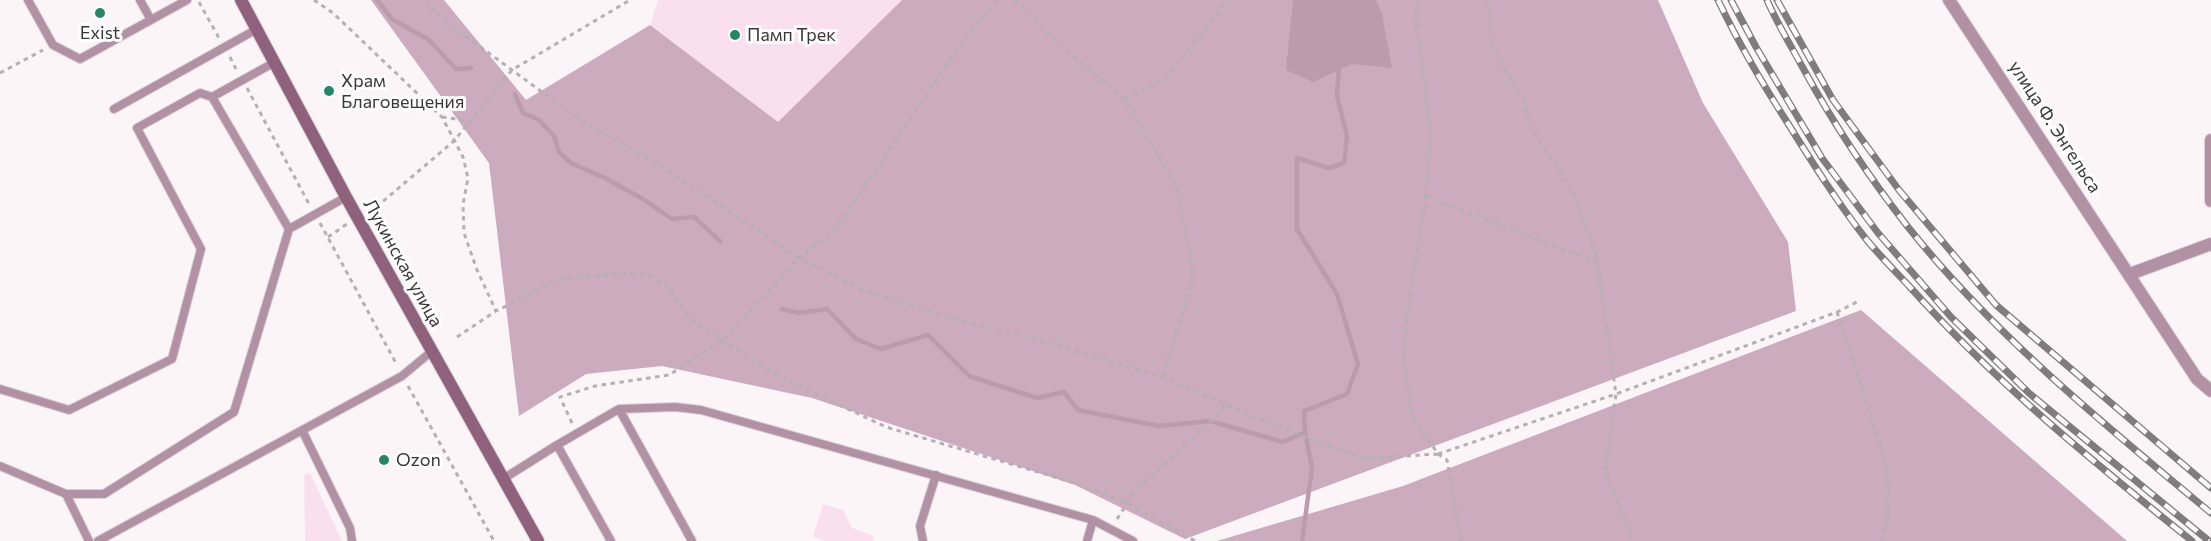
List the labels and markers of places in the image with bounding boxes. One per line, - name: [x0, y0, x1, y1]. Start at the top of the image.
- marker: Exist: [93, 6, 107, 20]
- place label: Exist: [80, 22, 120, 44]
- place label: Памп Трек: [747, 24, 836, 46]
- marker: Памп Трек: [728, 28, 742, 42]
- place label: Храм Благовещения: [341, 70, 464, 112]
- marker: Храм Благовещения: [322, 84, 336, 98]
- place label: Ozon: [396, 449, 441, 471]
- marker: Ozon: [377, 453, 391, 467]

